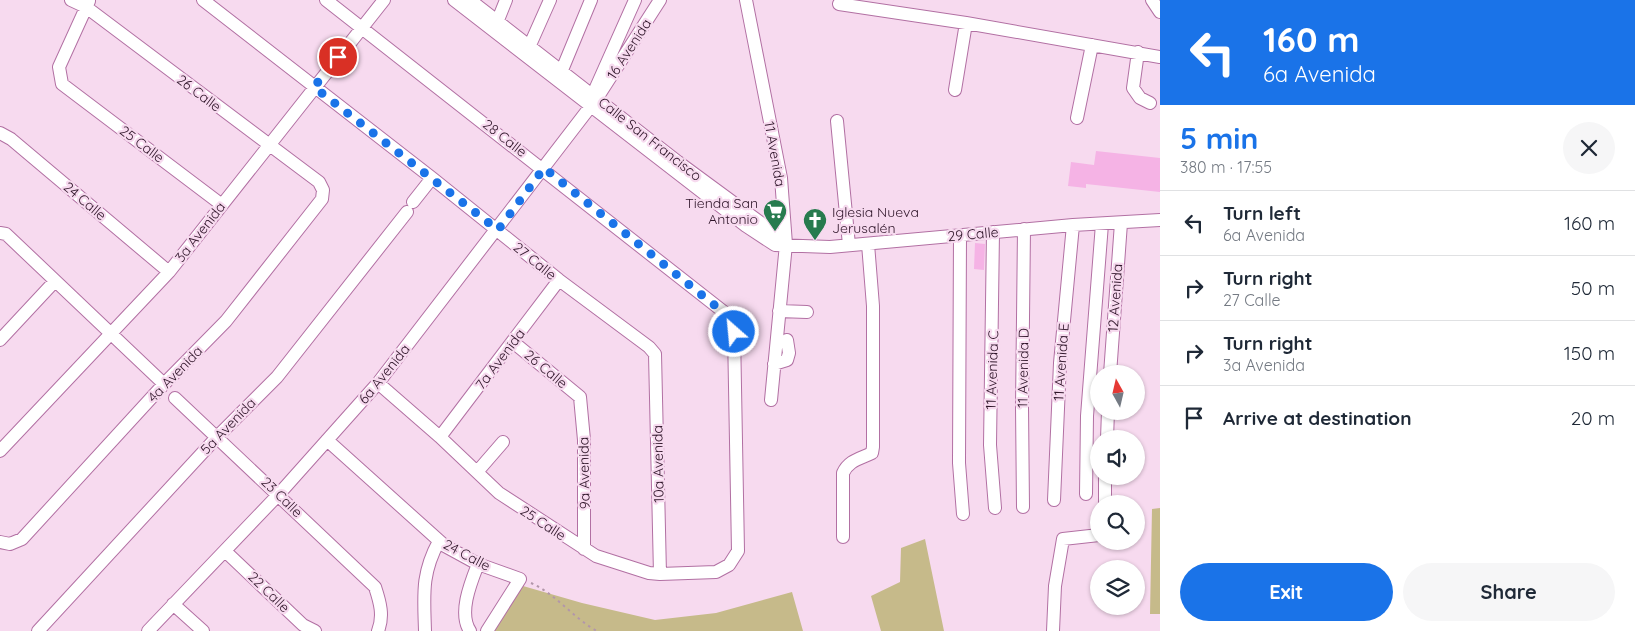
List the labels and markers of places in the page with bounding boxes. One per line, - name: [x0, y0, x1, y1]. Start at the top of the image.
- pin: [317, 36, 359, 78]
- place label: Tienda San Antonio: [685, 194, 758, 228]
- supermarket icon: Tienda San Antonio: [762, 198, 788, 232]
- place label: Iglesia Nueva Jerusalén: [832, 203, 919, 237]
- church icon: Iglesia Nueva Jerusalén: [802, 207, 828, 241]

